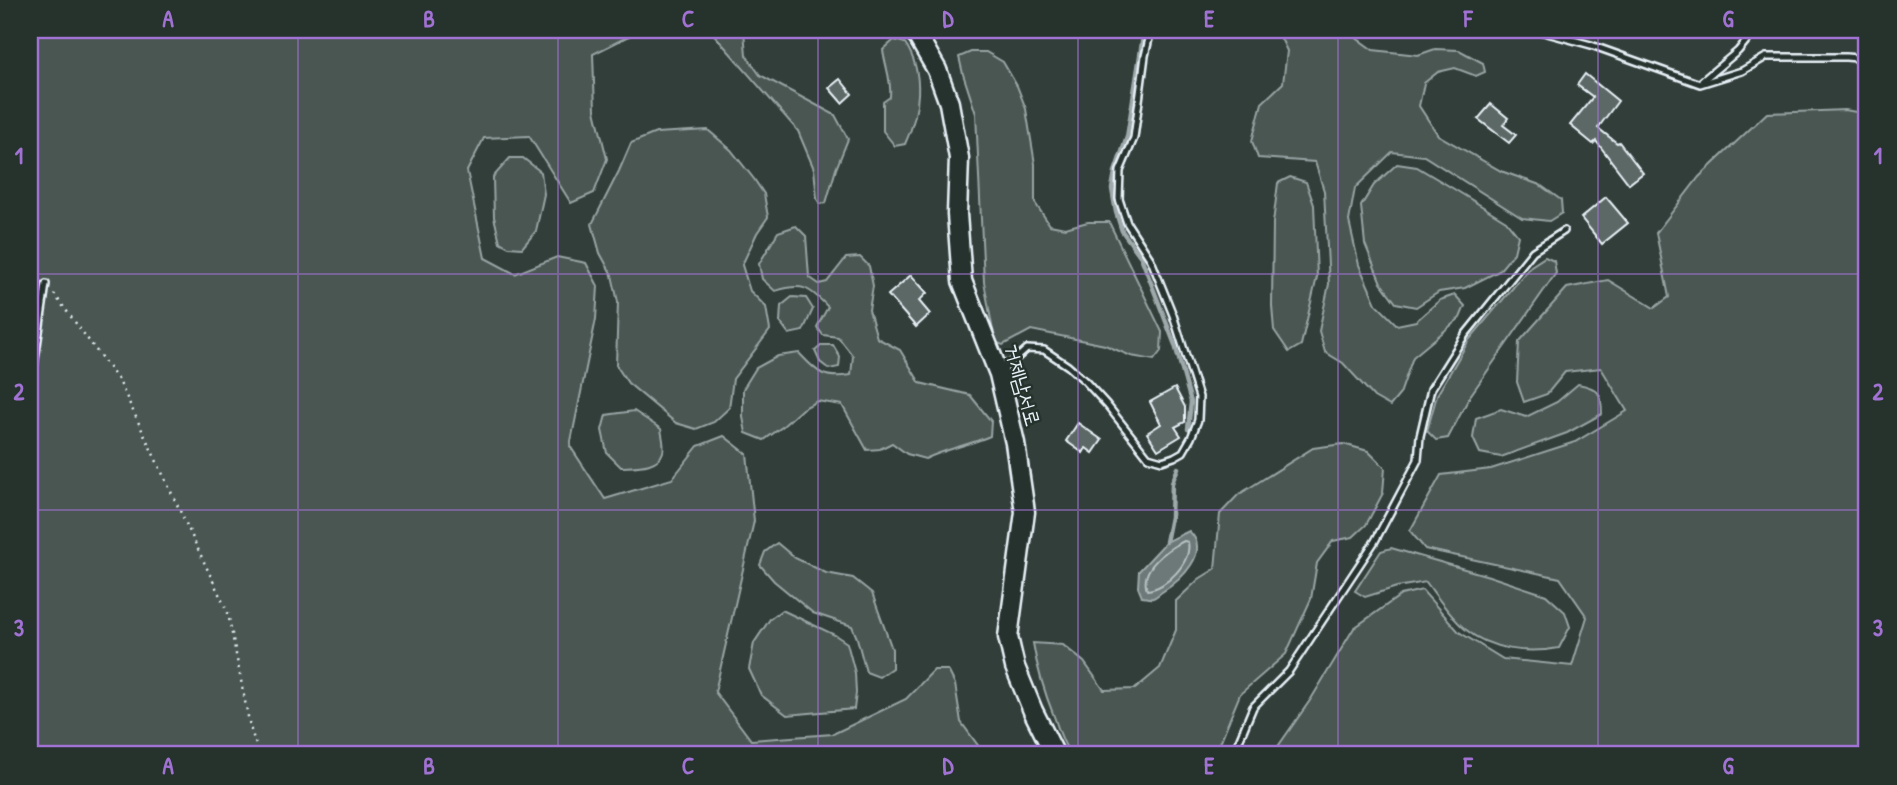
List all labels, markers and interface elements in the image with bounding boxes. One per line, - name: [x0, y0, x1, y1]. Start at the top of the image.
- text: A: [162, 3, 174, 34]
- text: B: [423, 3, 435, 34]
- text: C: [682, 3, 694, 34]
- text: D: [943, 3, 955, 34]
- text: E: [1204, 3, 1215, 34]
- text: F: [1463, 3, 1474, 34]
- text: G: [1722, 3, 1734, 34]
- text: 1: [15, 140, 23, 171]
- text: 1: [1874, 140, 1882, 171]
- street label: 거제남서로: [997, 340, 1048, 429]
- text: 2: [14, 376, 25, 407]
- text: 2: [1873, 376, 1884, 407]
- text: 3: [14, 612, 24, 643]
- text: 3: [1873, 612, 1883, 643]
- text: A: [162, 750, 174, 781]
- text: B: [423, 750, 435, 781]
- text: C: [682, 750, 694, 781]
- text: D: [943, 750, 955, 781]
- text: E: [1204, 750, 1215, 781]
- text: F: [1463, 750, 1474, 781]
- text: G: [1722, 750, 1734, 781]

